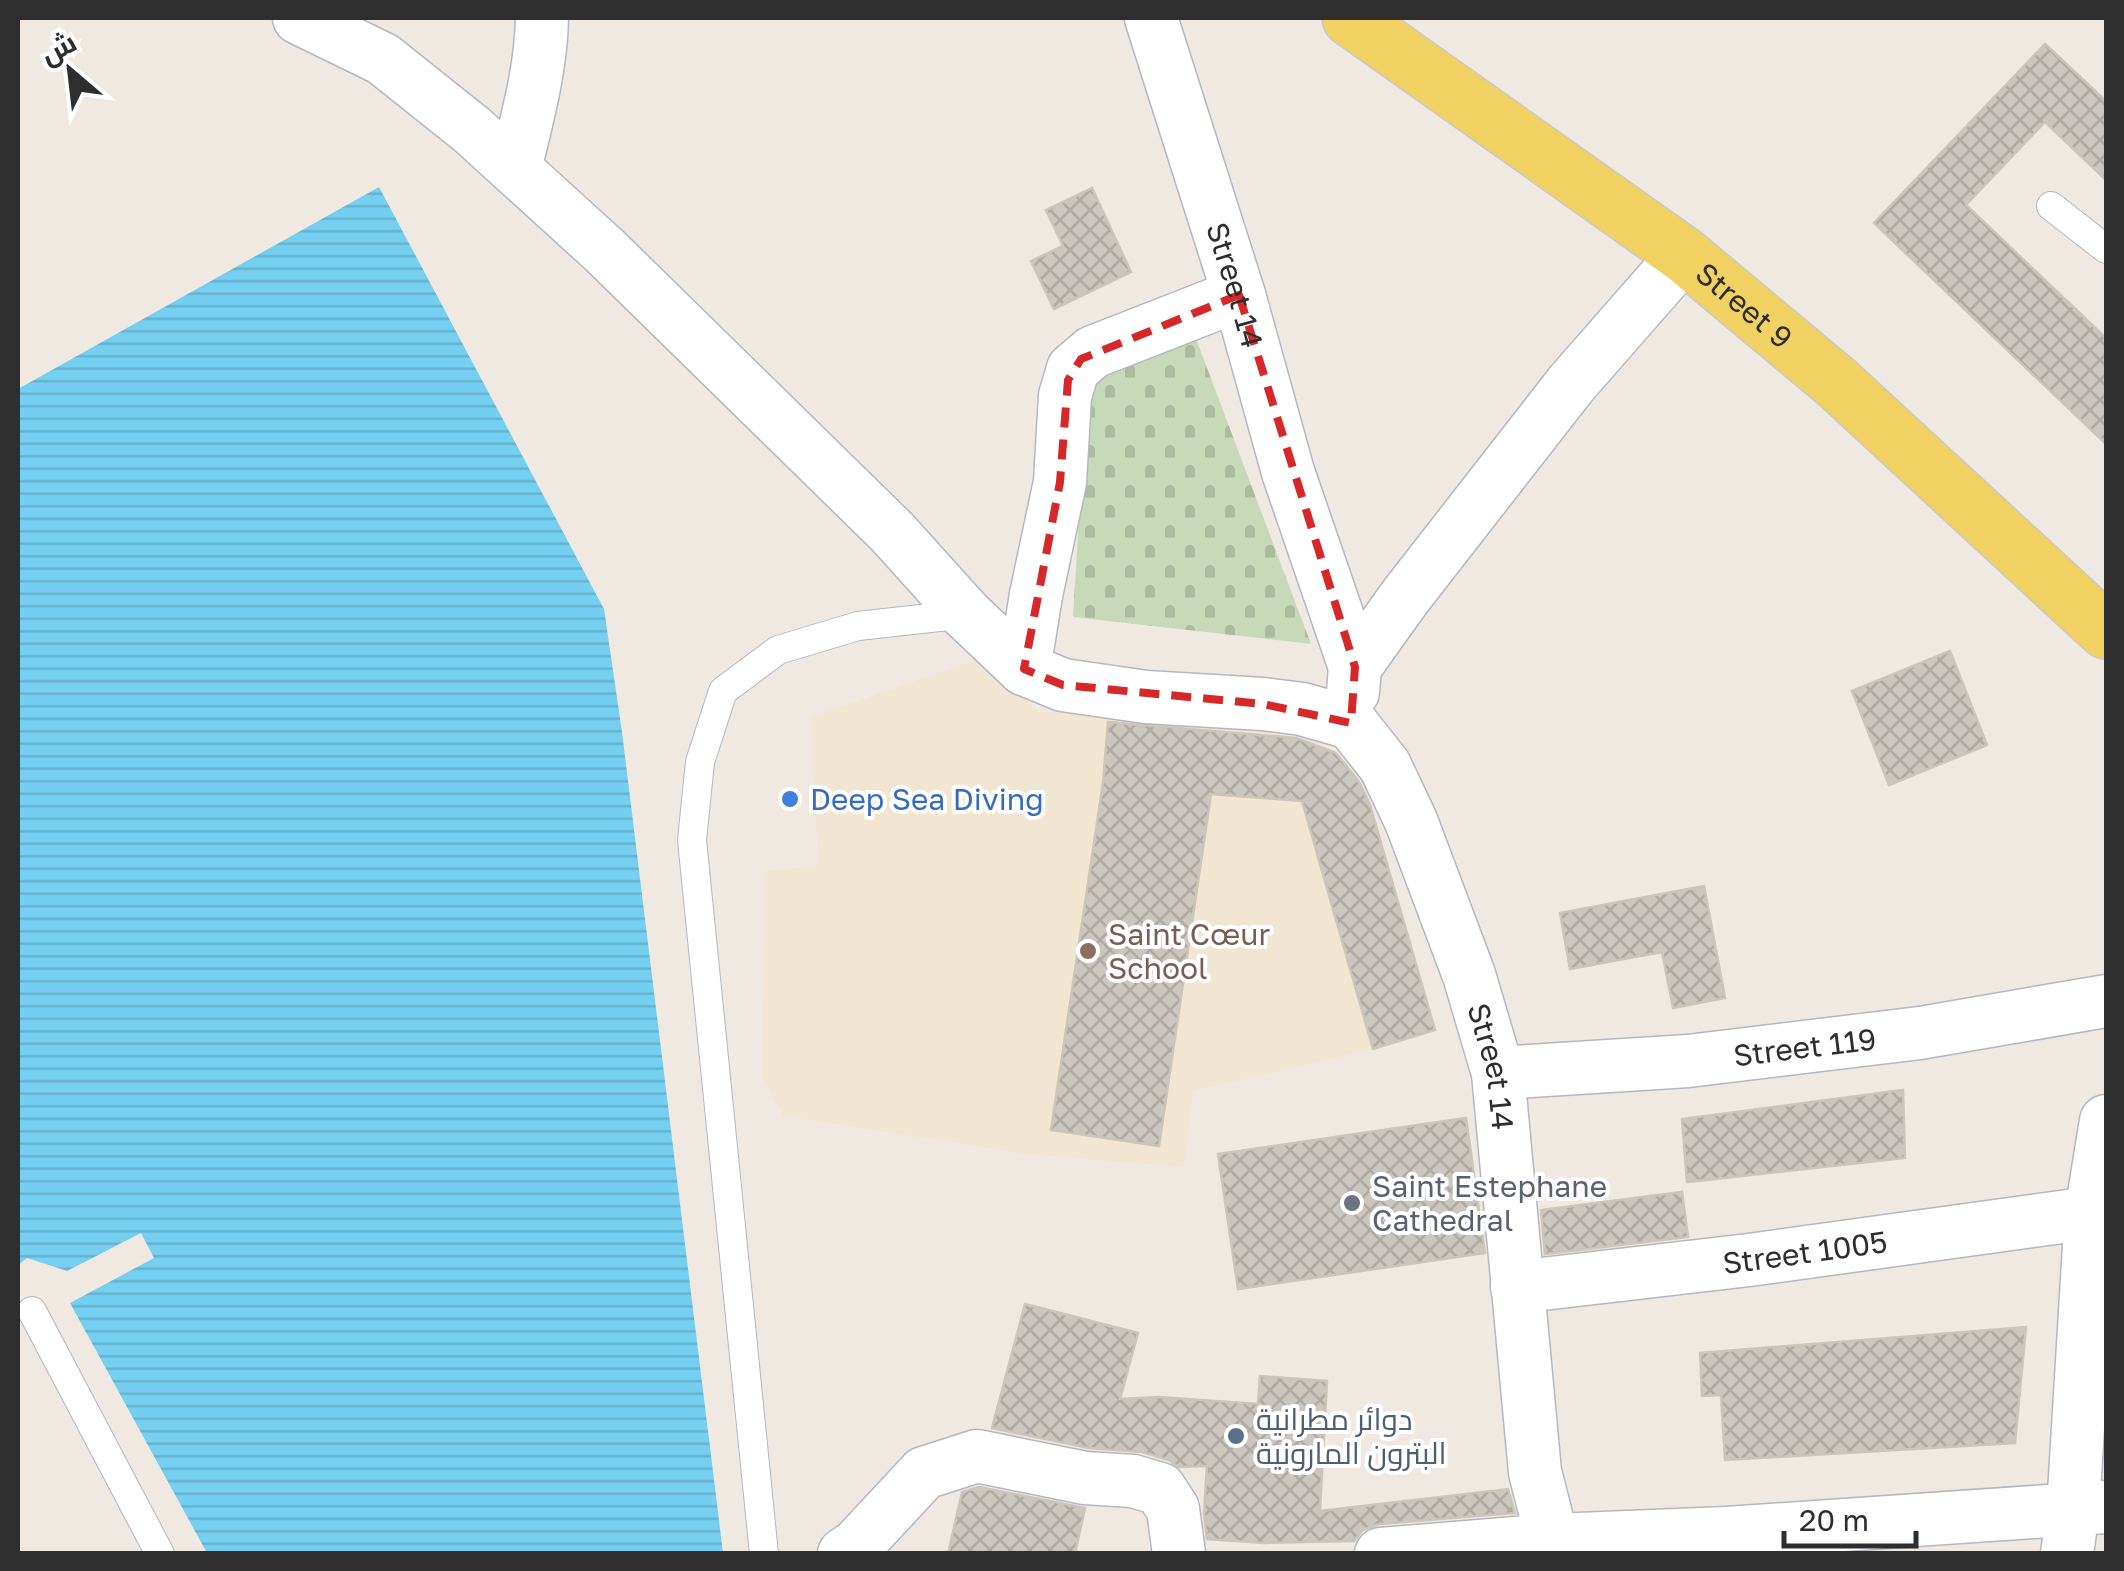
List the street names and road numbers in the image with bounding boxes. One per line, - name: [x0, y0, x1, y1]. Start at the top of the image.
- street label: Street 14: [1199, 218, 1271, 352]
- street label: Street 9: [1689, 255, 1800, 356]
- street label: Street 14: [1460, 999, 1521, 1132]
- street label: Street 119: [1731, 1020, 1878, 1073]
- street label: Street 1005: [1721, 1223, 1889, 1281]

